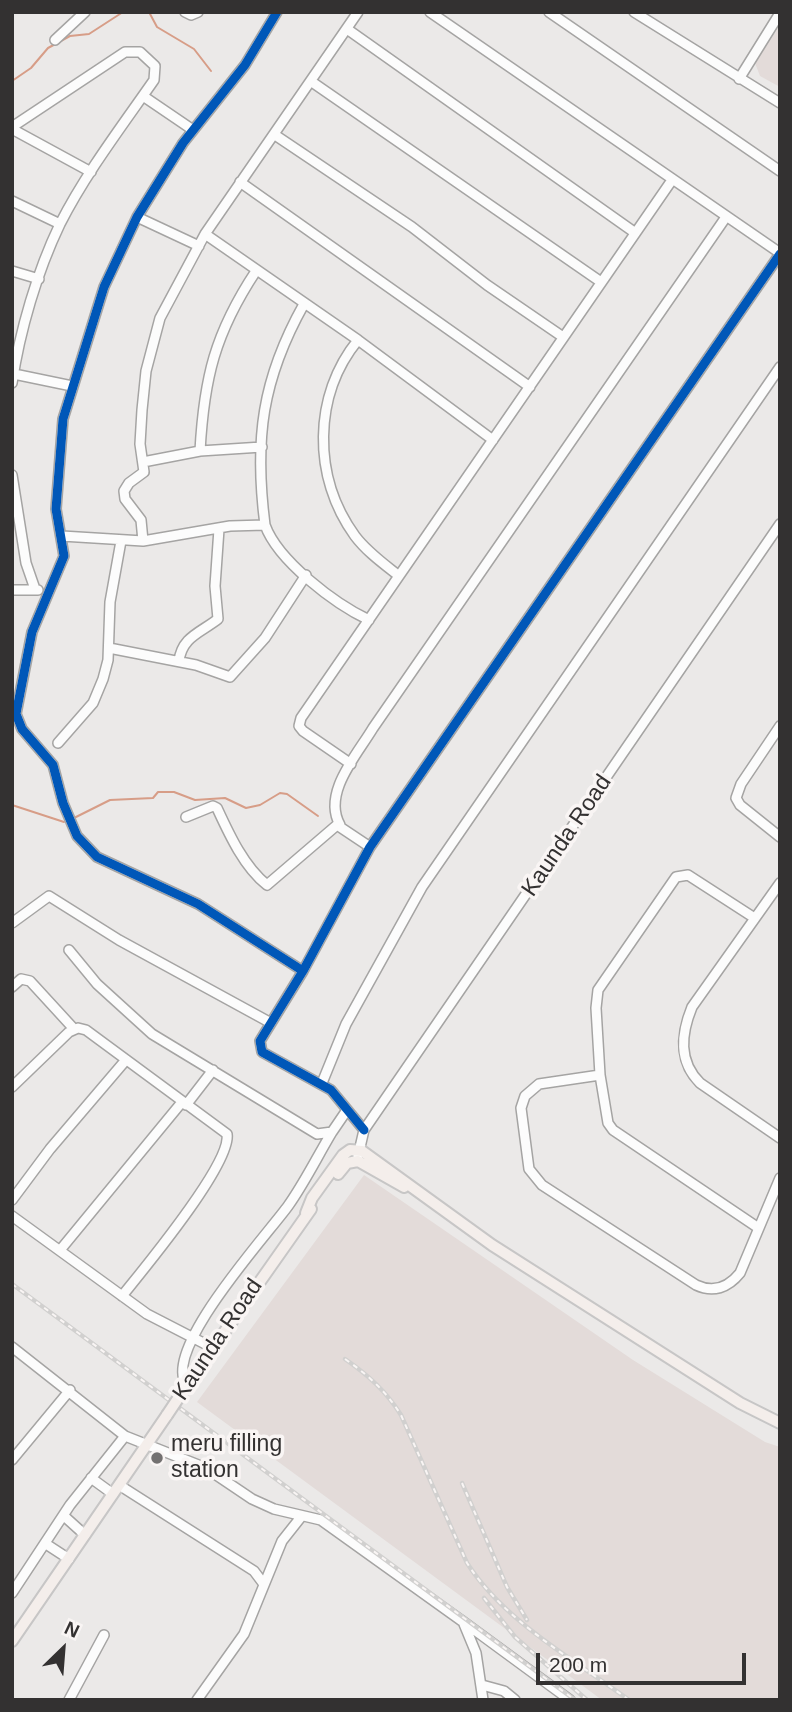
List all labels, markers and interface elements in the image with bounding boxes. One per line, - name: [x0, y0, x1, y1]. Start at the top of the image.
- street label: Kaunda Road: [516, 770, 618, 902]
- street label: Kaunda Road: [167, 1274, 269, 1406]
- place label: meru filling station: [171, 1431, 282, 1485]
- marker: meru filling station: [149, 1450, 165, 1466]
- north arrow: [28, 1614, 98, 1684]
- text: N: [61, 1617, 83, 1642]
- scale bar: [540, 1638, 750, 1682]
- text: 200 m: [549, 1653, 607, 1676]

